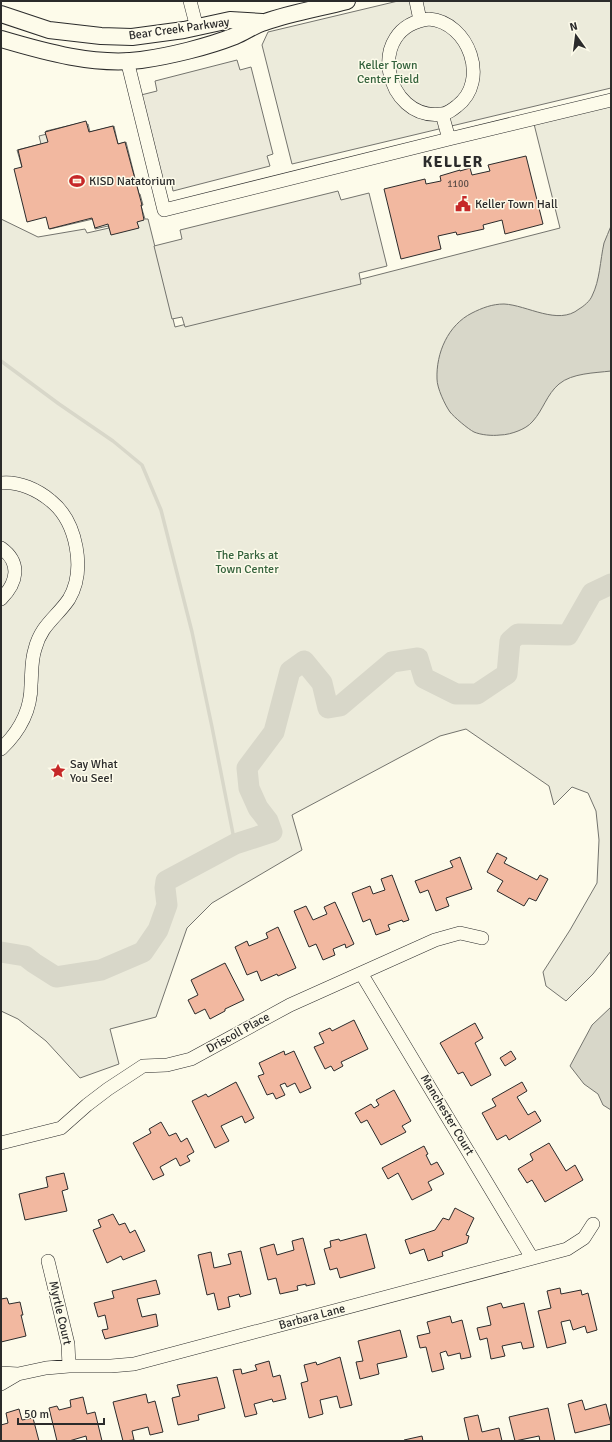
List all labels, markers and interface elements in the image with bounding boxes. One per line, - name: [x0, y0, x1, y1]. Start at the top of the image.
- street label: Bear Creek Parkway: [128, 14, 231, 44]
- north arrow: [556, 16, 596, 56]
- text: N: [568, 20, 579, 34]
- park label: Keller Town Center Field: [357, 58, 419, 87]
- district label: KELLER: [423, 152, 483, 172]
- sports icon: KISD Natatorium: [68, 172, 86, 190]
- place label: KISD Natatorium: [89, 174, 175, 189]
- house number: 1100: [447, 178, 469, 190]
- public building icon: Keller Town Hall: [454, 195, 472, 213]
- place label: Keller Town Hall: [475, 197, 558, 212]
- park label: The Parks at Town Center: [215, 548, 279, 577]
- place label: Say What You See!: [70, 757, 118, 786]
- place icon: Say What You See!: [49, 762, 67, 780]
- street label: Driscoll Place: [204, 1009, 272, 1057]
- street label: Manchester Court: [417, 1072, 477, 1158]
- street label: Myrtle Court: [45, 1280, 75, 1346]
- street label: Barbara Lane: [277, 1301, 347, 1333]
- scale bar: [18, 1400, 104, 1426]
- text: 50 m: [24, 1407, 49, 1422]

